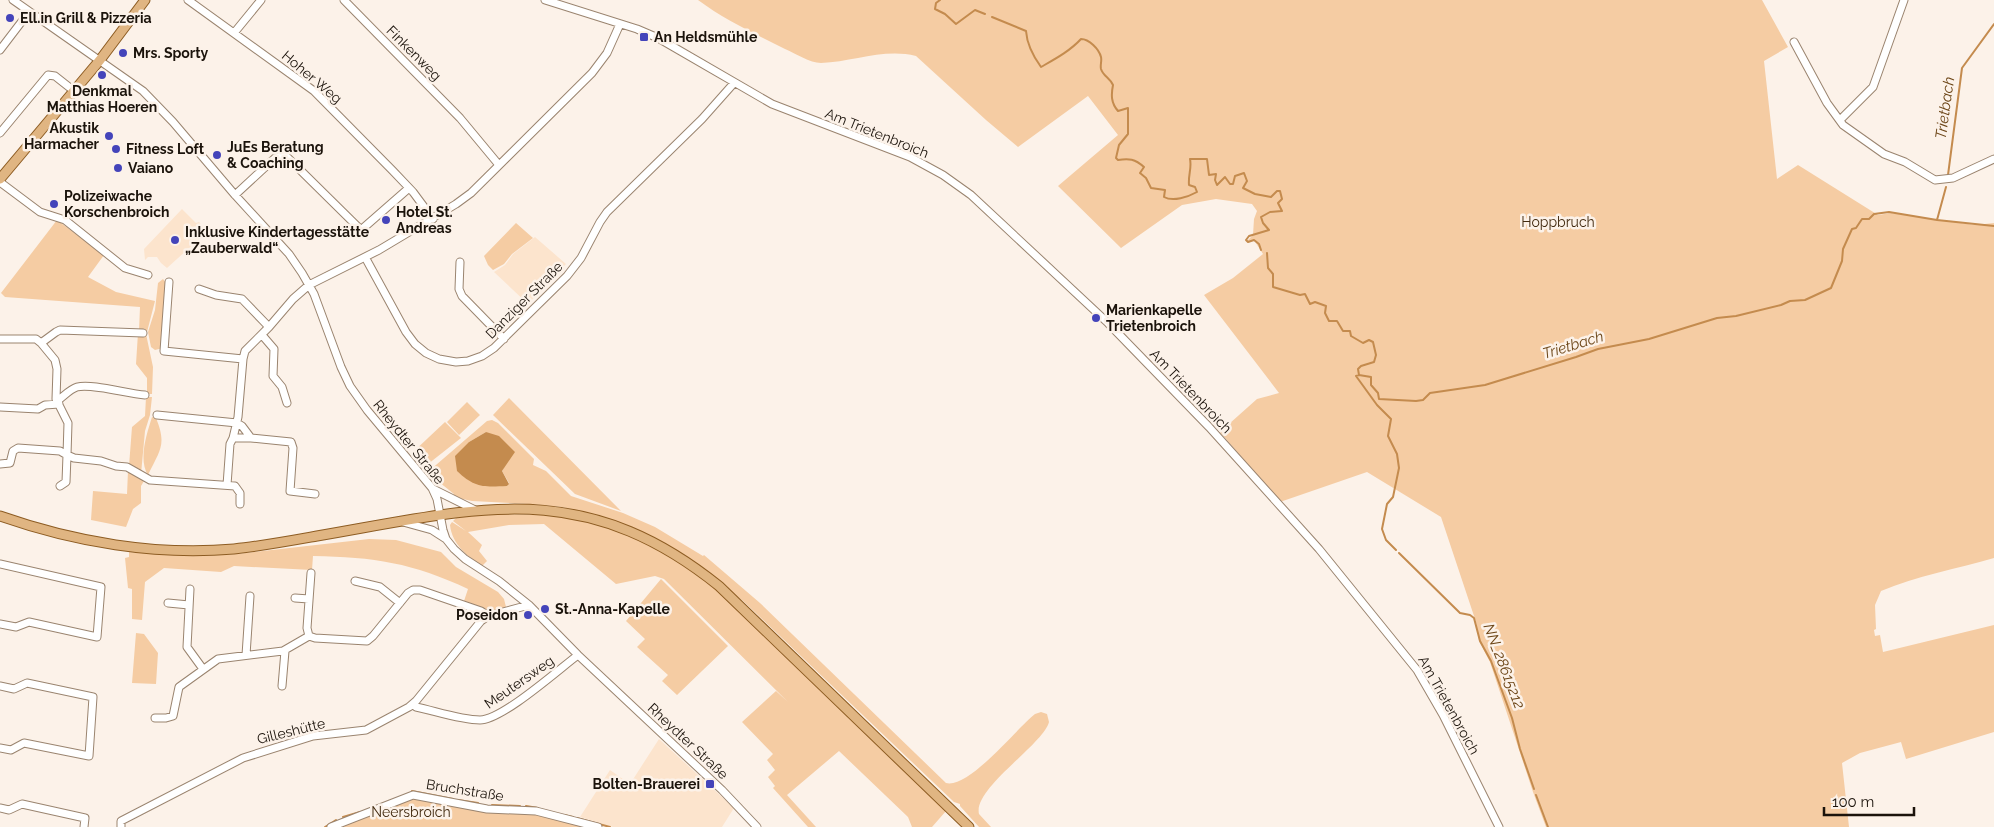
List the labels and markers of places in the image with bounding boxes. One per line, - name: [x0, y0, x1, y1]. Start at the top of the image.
- place label: Ell.in Grill & Pizzeria: [20, 10, 152, 26]
- marker: Ell.in Grill & Pizzeria: [4, 12, 16, 24]
- place label: An Heldsmühle: [654, 29, 758, 45]
- marker: An Heldsmühle: [638, 31, 650, 43]
- place label: Mrs. Sporty: [133, 45, 209, 61]
- marker: Mrs. Sporty: [117, 47, 129, 59]
- marker: Denkmal Matthias Hoeren: [96, 69, 108, 81]
- place label: Denkmal Matthias Hoeren: [47, 83, 157, 115]
- place label: Akustik Harmacher: [24, 120, 100, 152]
- marker: Akustik Harmacher: [103, 130, 115, 142]
- place label: JuEs Beratung & Coaching: [227, 139, 324, 171]
- place label: Fitness Loft: [126, 141, 205, 157]
- marker: Fitness Loft: [110, 143, 122, 155]
- marker: JuEs Beratung & Coaching: [211, 149, 223, 161]
- place label: Vaiano: [128, 160, 174, 176]
- marker: Vaiano: [112, 162, 124, 174]
- place label: Polizeiwache Korschenbroich: [64, 188, 170, 220]
- marker: Polizeiwache Korschenbroich: [48, 198, 60, 210]
- place label: Hotel St. Andreas: [396, 204, 453, 236]
- marker: Hotel St. Andreas: [380, 214, 392, 226]
- place label: Inklusive Kindertagesstätte „Zauberwald“: [185, 224, 370, 256]
- marker: Inklusive Kindertagesstätte „Zauberwald“: [169, 234, 181, 246]
- place label: Marienkapelle Trietenbroich: [1106, 302, 1203, 334]
- marker: Marienkapelle Trietenbroich: [1090, 312, 1102, 324]
- place label: St.-Anna-Kapelle: [555, 601, 670, 617]
- marker: St.-Anna-Kapelle: [539, 603, 551, 615]
- place label: Poseidon: [456, 607, 518, 623]
- marker: Poseidon: [522, 609, 534, 621]
- place label: Bolten-Brauerei: [592, 776, 700, 792]
- marker: Bolten-Brauerei: [704, 778, 716, 790]

